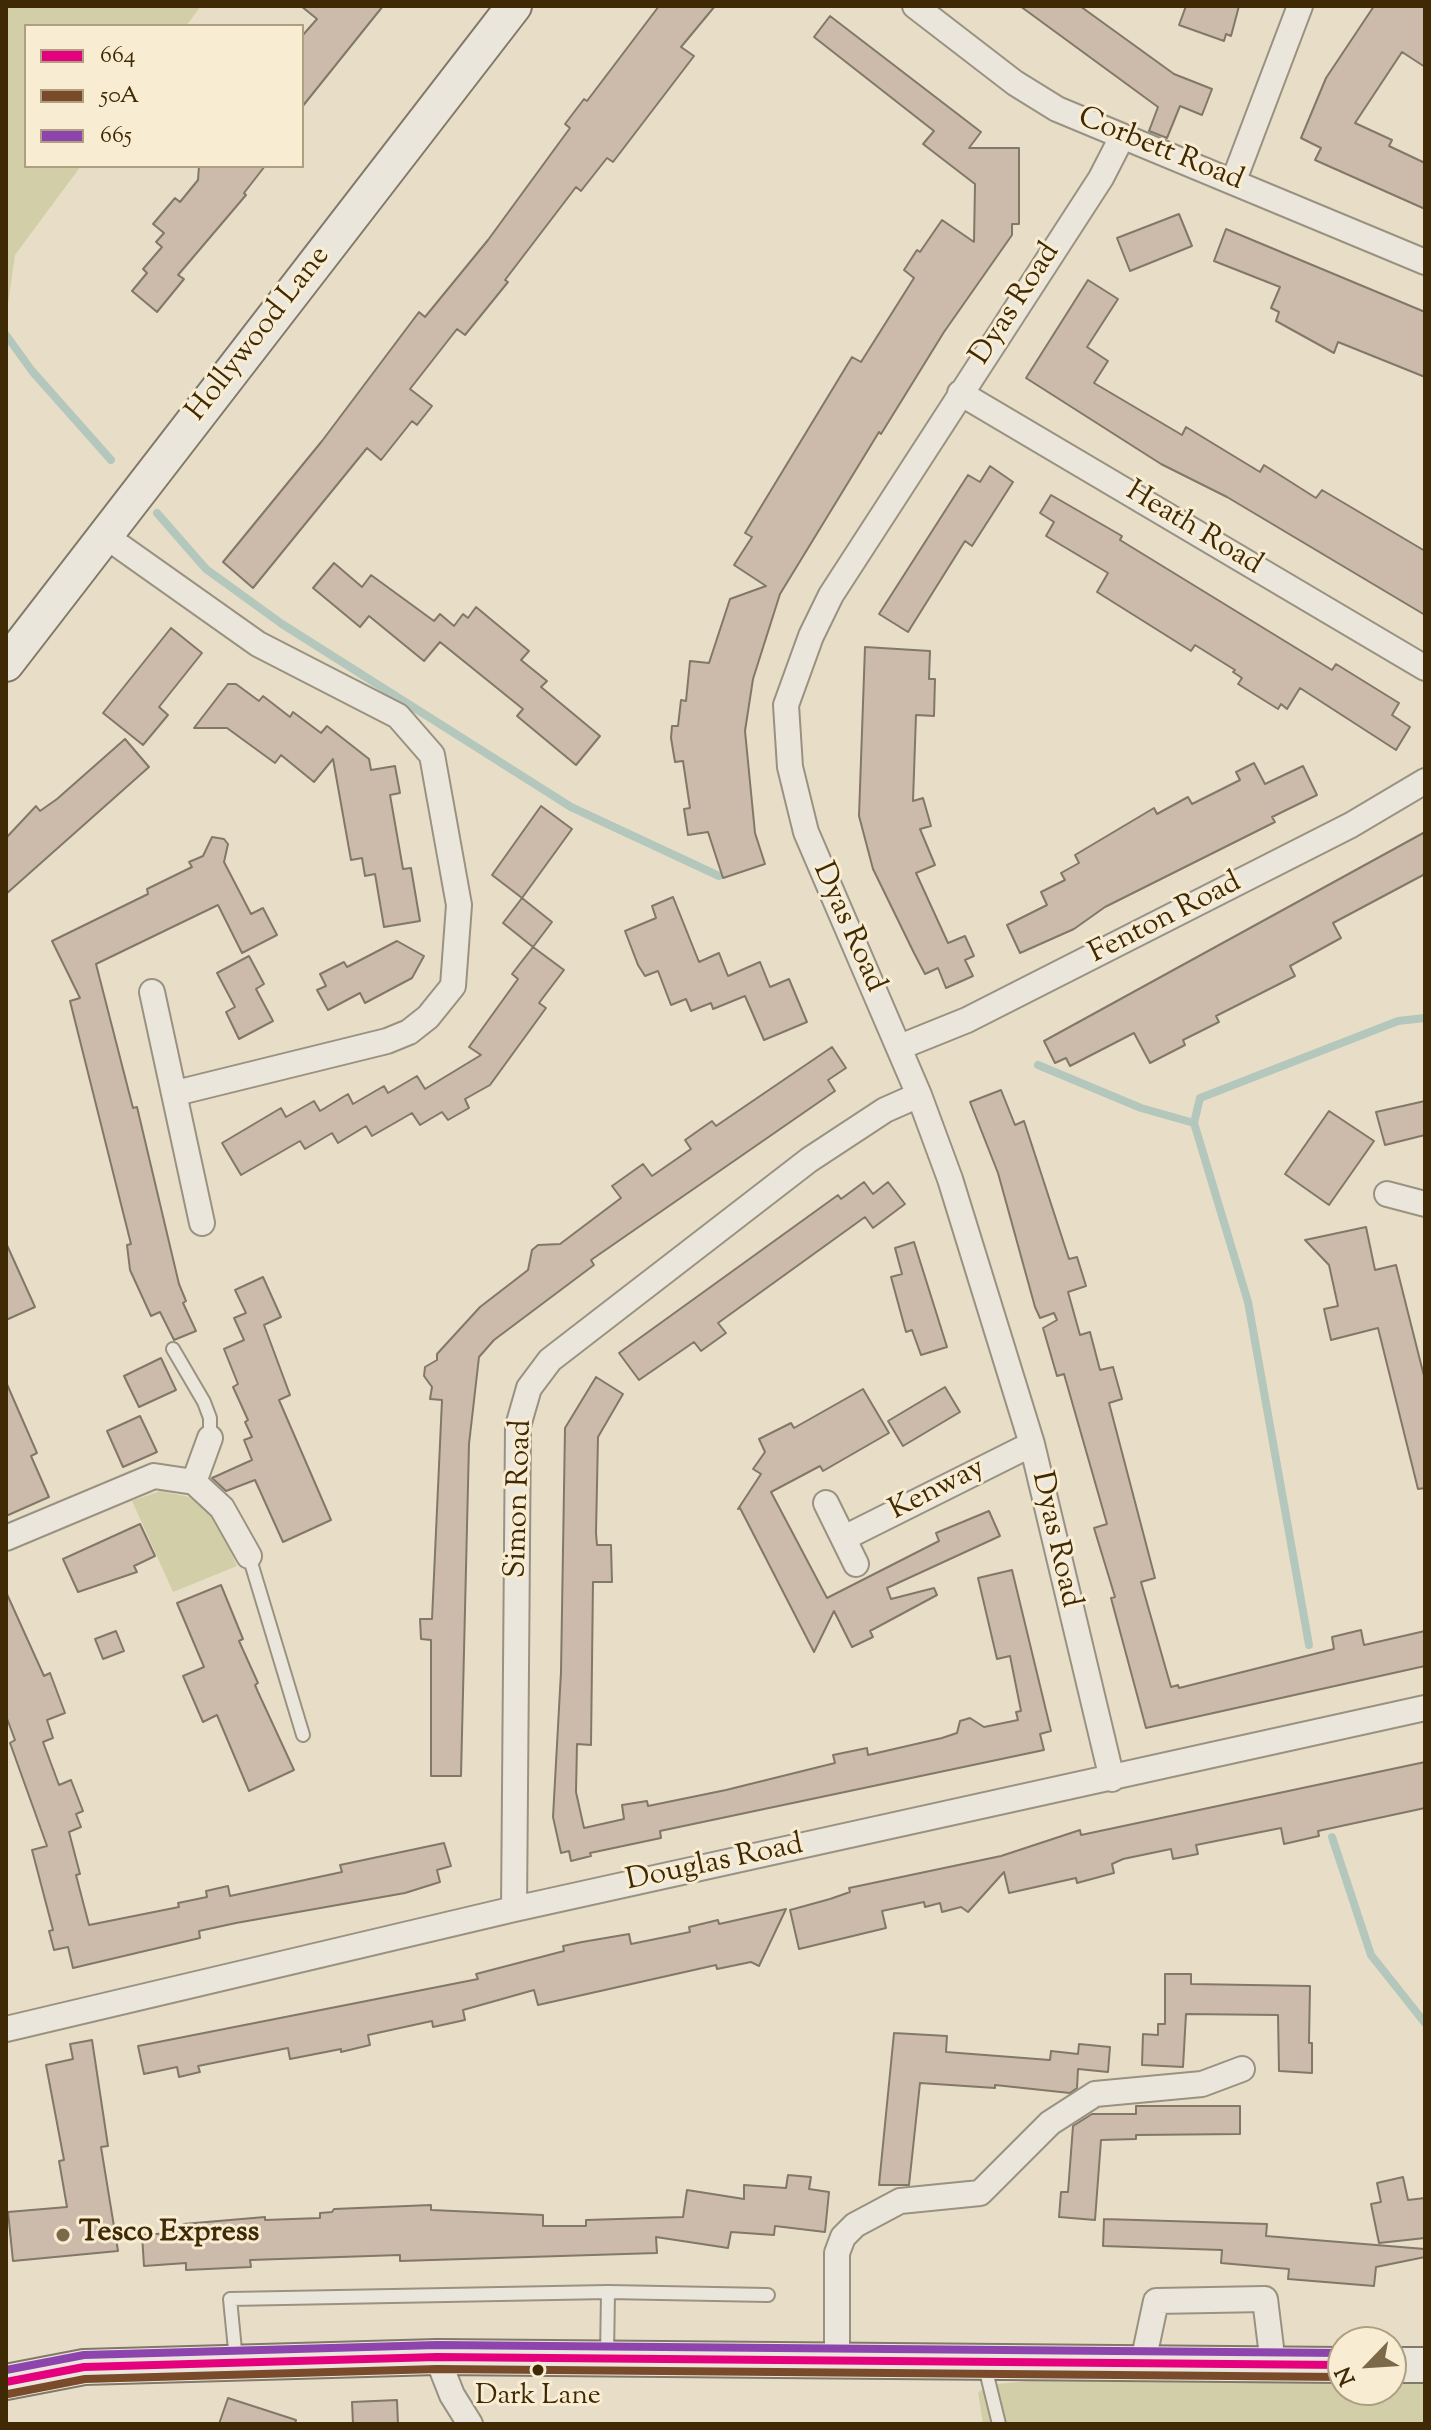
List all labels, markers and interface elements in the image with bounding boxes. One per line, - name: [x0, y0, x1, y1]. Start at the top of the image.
- legend: [24, 24, 304, 168]
- text: 664: [100, 39, 136, 73]
- text: 50A: [100, 79, 139, 113]
- street label: Corbett Road: [1072, 101, 1248, 201]
- text: 665: [100, 119, 132, 153]
- street label: Dyas Road: [964, 237, 1070, 373]
- street label: Hollywood Lane: [180, 240, 340, 430]
- street label: Heath Road: [1118, 475, 1268, 585]
- street label: Dyas Road: [802, 858, 892, 998]
- street label: Fenton Road: [1084, 866, 1248, 974]
- street label: Simon Road: [500, 1419, 542, 1579]
- street label: Kenway: [884, 1452, 992, 1530]
- street label: Dyas Road: [1021, 1469, 1087, 1611]
- street label: Douglas Road: [623, 1829, 807, 1901]
- place label: Tesco Express: [79, 2217, 259, 2253]
- marker: Tesco Express: [54, 2226, 72, 2244]
- north arrow: [1327, 2326, 1407, 2406]
- text: N: [1329, 2361, 1365, 2390]
- marker: Dark Lane: [530, 2362, 546, 2378]
- place label: Dark Lane: [475, 2381, 601, 2415]

